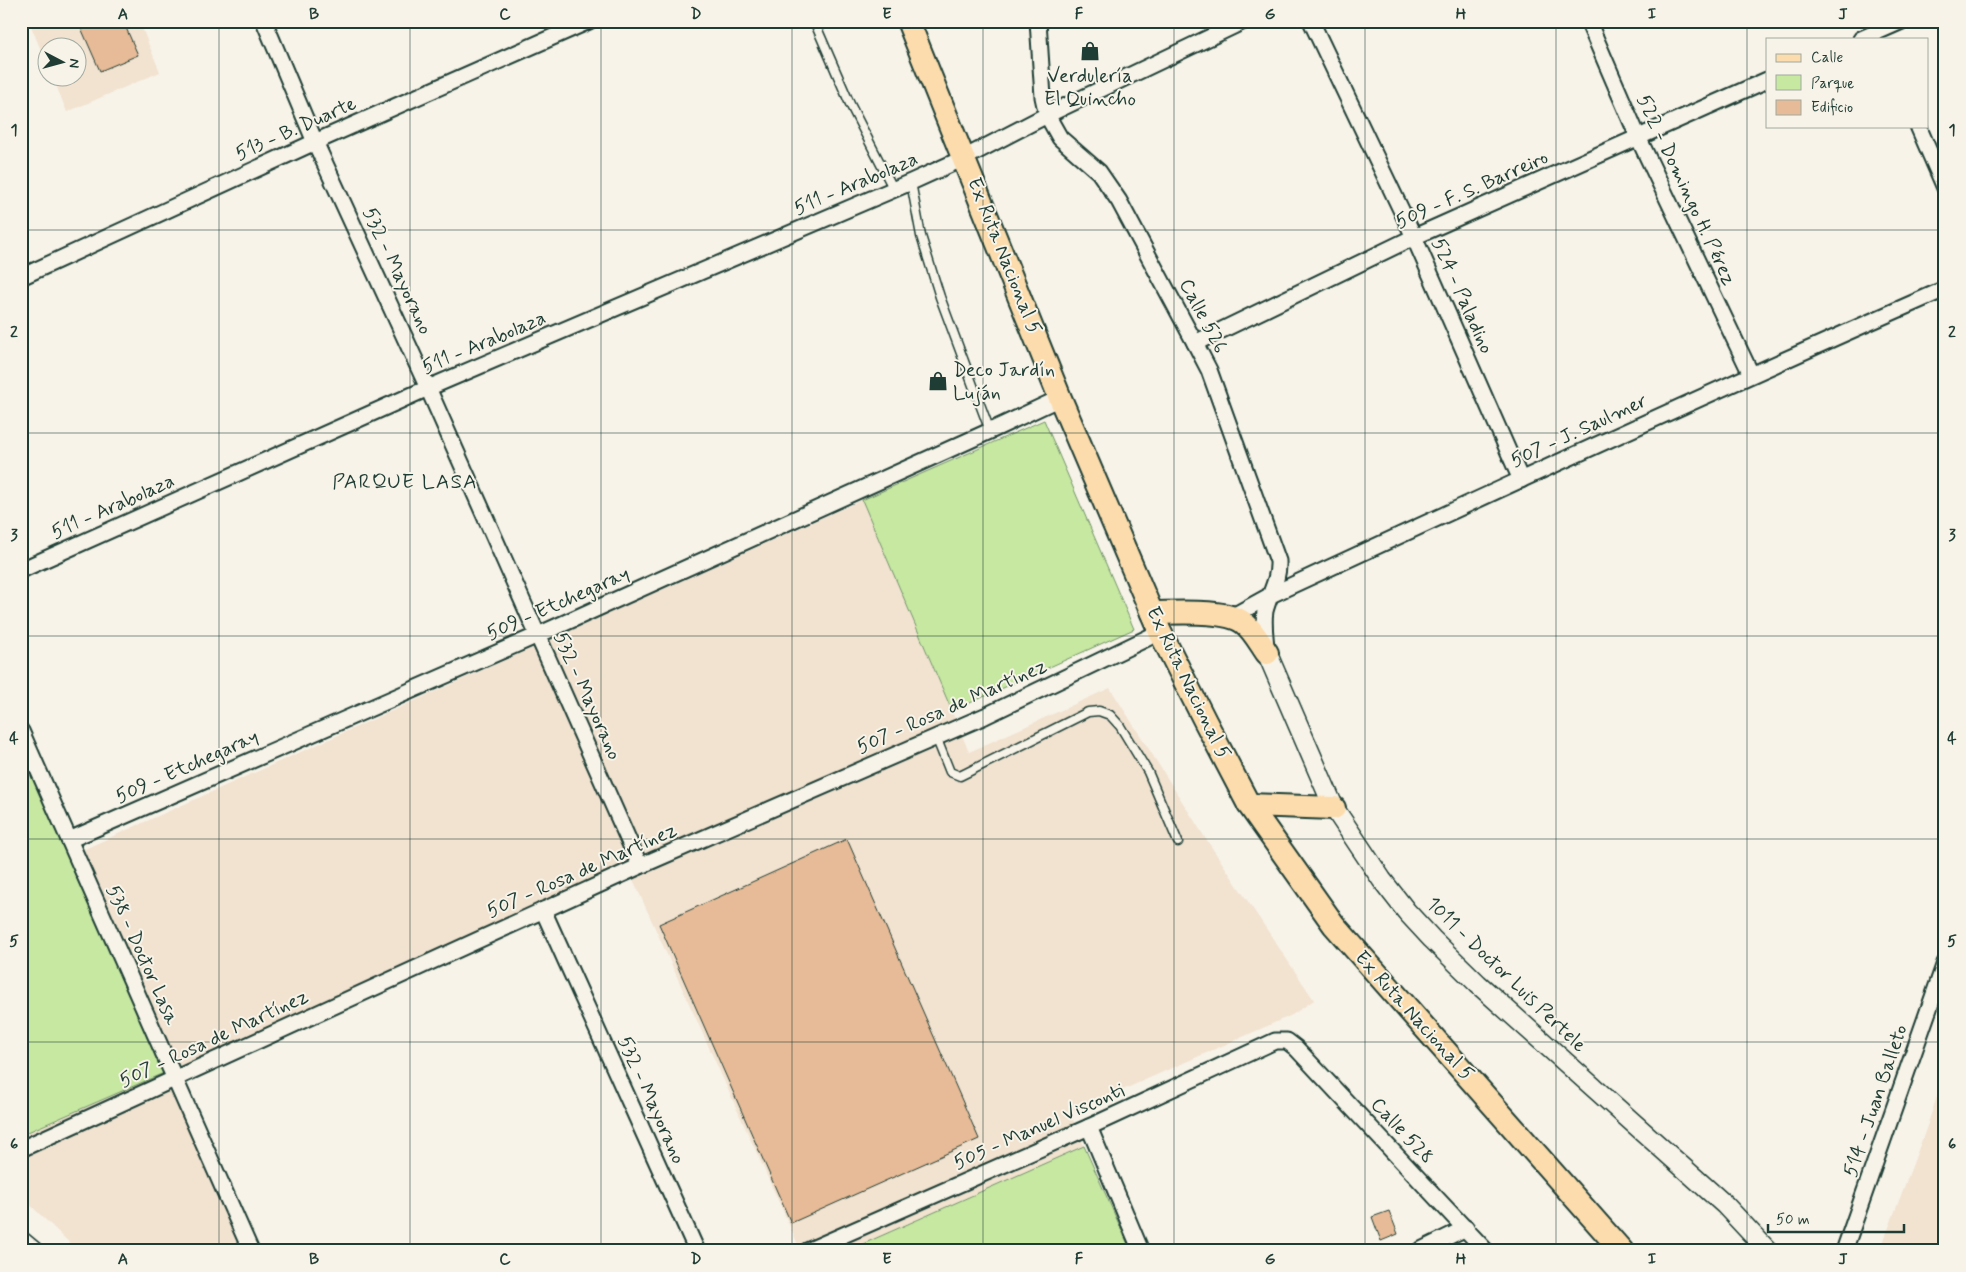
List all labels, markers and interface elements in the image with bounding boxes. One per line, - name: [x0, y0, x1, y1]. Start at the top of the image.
- text: A: [118, 4, 128, 25]
- text: B: [309, 4, 319, 25]
- text: C: [499, 4, 511, 25]
- text: D: [690, 4, 702, 25]
- text: E: [882, 4, 892, 25]
- text: F: [1075, 4, 1084, 25]
- text: G: [1265, 4, 1276, 25]
- text: H: [1456, 4, 1467, 25]
- text: I: [1648, 4, 1657, 25]
- text: J: [1838, 4, 1848, 25]
- north arrow: [38, 38, 88, 88]
- legend: [1766, 38, 1928, 128]
- shop icon: Verdulería El Quincho: [1079, 40, 1101, 62]
- text: Calle: [1811, 48, 1843, 68]
- text: N: [64, 58, 83, 69]
- place label: Verdulería El Quincho: [1044, 63, 1136, 113]
- text: Parque: [1811, 74, 1854, 94]
- street label: 513 - B. Duarte: [231, 90, 361, 168]
- street label: 522 - Domingo H. Pérez: [1630, 90, 1742, 290]
- text: Edificio: [1811, 98, 1853, 118]
- text: 1: [10, 120, 18, 141]
- text: 1: [1948, 120, 1956, 141]
- street label: 509 - F. S. Barreiro: [1391, 144, 1553, 236]
- street label: 511 - Arabolaza: [790, 146, 922, 222]
- street label: Ex Ruta Nacional 5: [960, 174, 1048, 338]
- street label: 532 - Mayorano: [356, 203, 438, 339]
- street label: 524 - Paladino: [1424, 234, 1500, 358]
- street label: Calle 526: [1172, 274, 1234, 358]
- street label: 511 - Arabolaza: [418, 305, 550, 381]
- text: 2: [10, 322, 18, 343]
- text: 2: [1948, 322, 1956, 343]
- place label: Deco Jardín Luján: [953, 357, 1055, 407]
- shop icon: Deco Jardín Luján: [927, 370, 949, 392]
- street label: 507 - J. Saulmer: [1506, 387, 1652, 475]
- street label: 511 - Arabolaza: [47, 468, 179, 546]
- district label: PARQUE LASA: [332, 468, 478, 496]
- text: 3: [10, 525, 18, 546]
- text: 3: [1948, 525, 1956, 546]
- street label: 509 - Etchegaray: [482, 560, 634, 648]
- street label: Ex Ruta Nacional 5: [1139, 602, 1237, 764]
- street label: 532 - Mayorano: [547, 628, 627, 764]
- street label: 507 - Rosa de Martínez: [853, 653, 1052, 761]
- street label: 509 - Etchegaray: [111, 723, 263, 811]
- text: 4: [9, 728, 19, 749]
- text: 4: [1947, 728, 1957, 749]
- street label: 507 - Rosa de Martínez: [483, 817, 682, 925]
- street label: 538 - Doctor Lasa: [99, 881, 185, 1030]
- street label: 1011 - Doctor Luis Pertele: [1420, 891, 1592, 1059]
- text: 5: [9, 931, 19, 952]
- text: 5: [1947, 931, 1957, 952]
- street label: Ex Ruta Nacional 5: [1348, 945, 1480, 1087]
- street label: 507 - Rosa de Martínez: [115, 983, 313, 1095]
- street label: 514 - Juan Balleto: [1837, 1021, 1915, 1181]
- street label: 532 - Mayorano: [611, 1032, 691, 1168]
- street label: 505 - Manuel Visconti: [949, 1077, 1129, 1177]
- street label: Calle 528: [1364, 1092, 1440, 1170]
- text: 6: [10, 1134, 18, 1155]
- text: 6: [1948, 1134, 1956, 1155]
- scale bar: [1768, 1202, 1905, 1234]
- text: 50 m: [1776, 1210, 1810, 1230]
- text: A: [118, 1249, 128, 1270]
- text: B: [309, 1249, 319, 1270]
- text: C: [499, 1249, 511, 1270]
- text: D: [690, 1249, 702, 1270]
- text: E: [882, 1249, 892, 1270]
- text: F: [1075, 1249, 1084, 1270]
- text: G: [1265, 1249, 1276, 1270]
- text: H: [1456, 1249, 1467, 1270]
- text: I: [1648, 1249, 1657, 1270]
- text: J: [1838, 1249, 1848, 1270]

